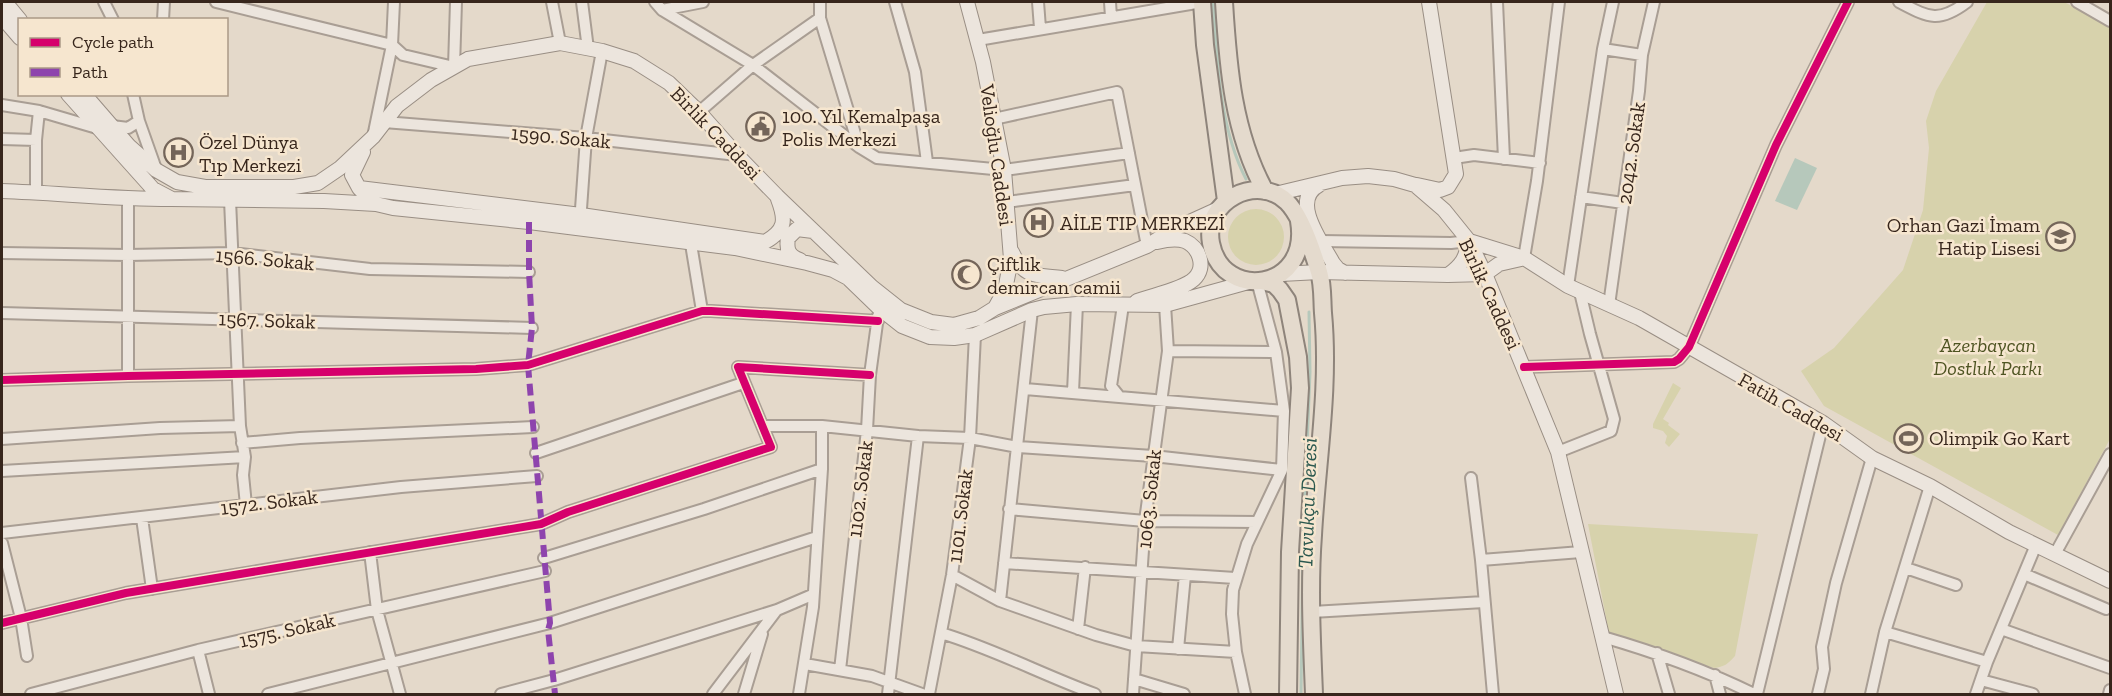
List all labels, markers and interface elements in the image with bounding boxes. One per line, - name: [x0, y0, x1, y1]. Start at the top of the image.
- legend: [18, 18, 228, 96]
- text: Cycle path: [72, 31, 154, 53]
- text: Path: [72, 61, 108, 83]
- street label: Birlik Caddesi: [666, 81, 767, 185]
- street label: Velioğlu Caddesi: [975, 82, 1019, 228]
- street label: 2042. Sokak: [1612, 100, 1650, 206]
- place label: 100. Yıl Kemalpaşa Polis Merkezi: [782, 104, 941, 151]
- public building icon: 100. Yıl Kemalpaşa Polis Merkezi: [745, 111, 777, 143]
- street label: 1590. Sokak: [510, 121, 612, 153]
- place label: Özel Dünya Tıp Merkezi: [199, 130, 302, 177]
- hospital icon: Özel Dünya Tıp Merkezi: [162, 137, 194, 169]
- hospital icon: AİLE TIP MERKEZİ: [1023, 207, 1055, 239]
- place label: AİLE TIP MERKEZİ: [1060, 211, 1225, 235]
- place label: Orhan Gazi İmam Hatip Lisesi: [1887, 213, 2041, 260]
- school or university icon: Orhan Gazi İmam Hatip Lisesi: [2045, 220, 2077, 252]
- street label: Birlik Caddesi: [1454, 235, 1526, 354]
- street label: 1566. Sokak: [215, 243, 316, 275]
- place label: Çiftlik demircan camii: [987, 252, 1121, 299]
- mosque icon: Çiftlik demircan camii: [950, 259, 982, 291]
- street label: 1567. Sokak: [218, 306, 317, 334]
- park label: Azerbaycan Dostluk Parkı: [1934, 333, 2042, 380]
- street label: Fatih Caddesi: [1734, 367, 1848, 447]
- sports icon: Olimpik Go Kart: [1892, 422, 1924, 454]
- place label: Olimpik Go Kart: [1929, 426, 2071, 450]
- water label: Tavukçu Deresi: [1292, 437, 1322, 569]
- street label: 1102. Sokak: [842, 439, 878, 539]
- street label: 1063. Sokak: [1132, 448, 1166, 550]
- street label: 1101. Sokak: [942, 467, 978, 564]
- street label: 1572. Sokak: [219, 484, 320, 520]
- street label: 1575. Sokak: [237, 607, 338, 653]

